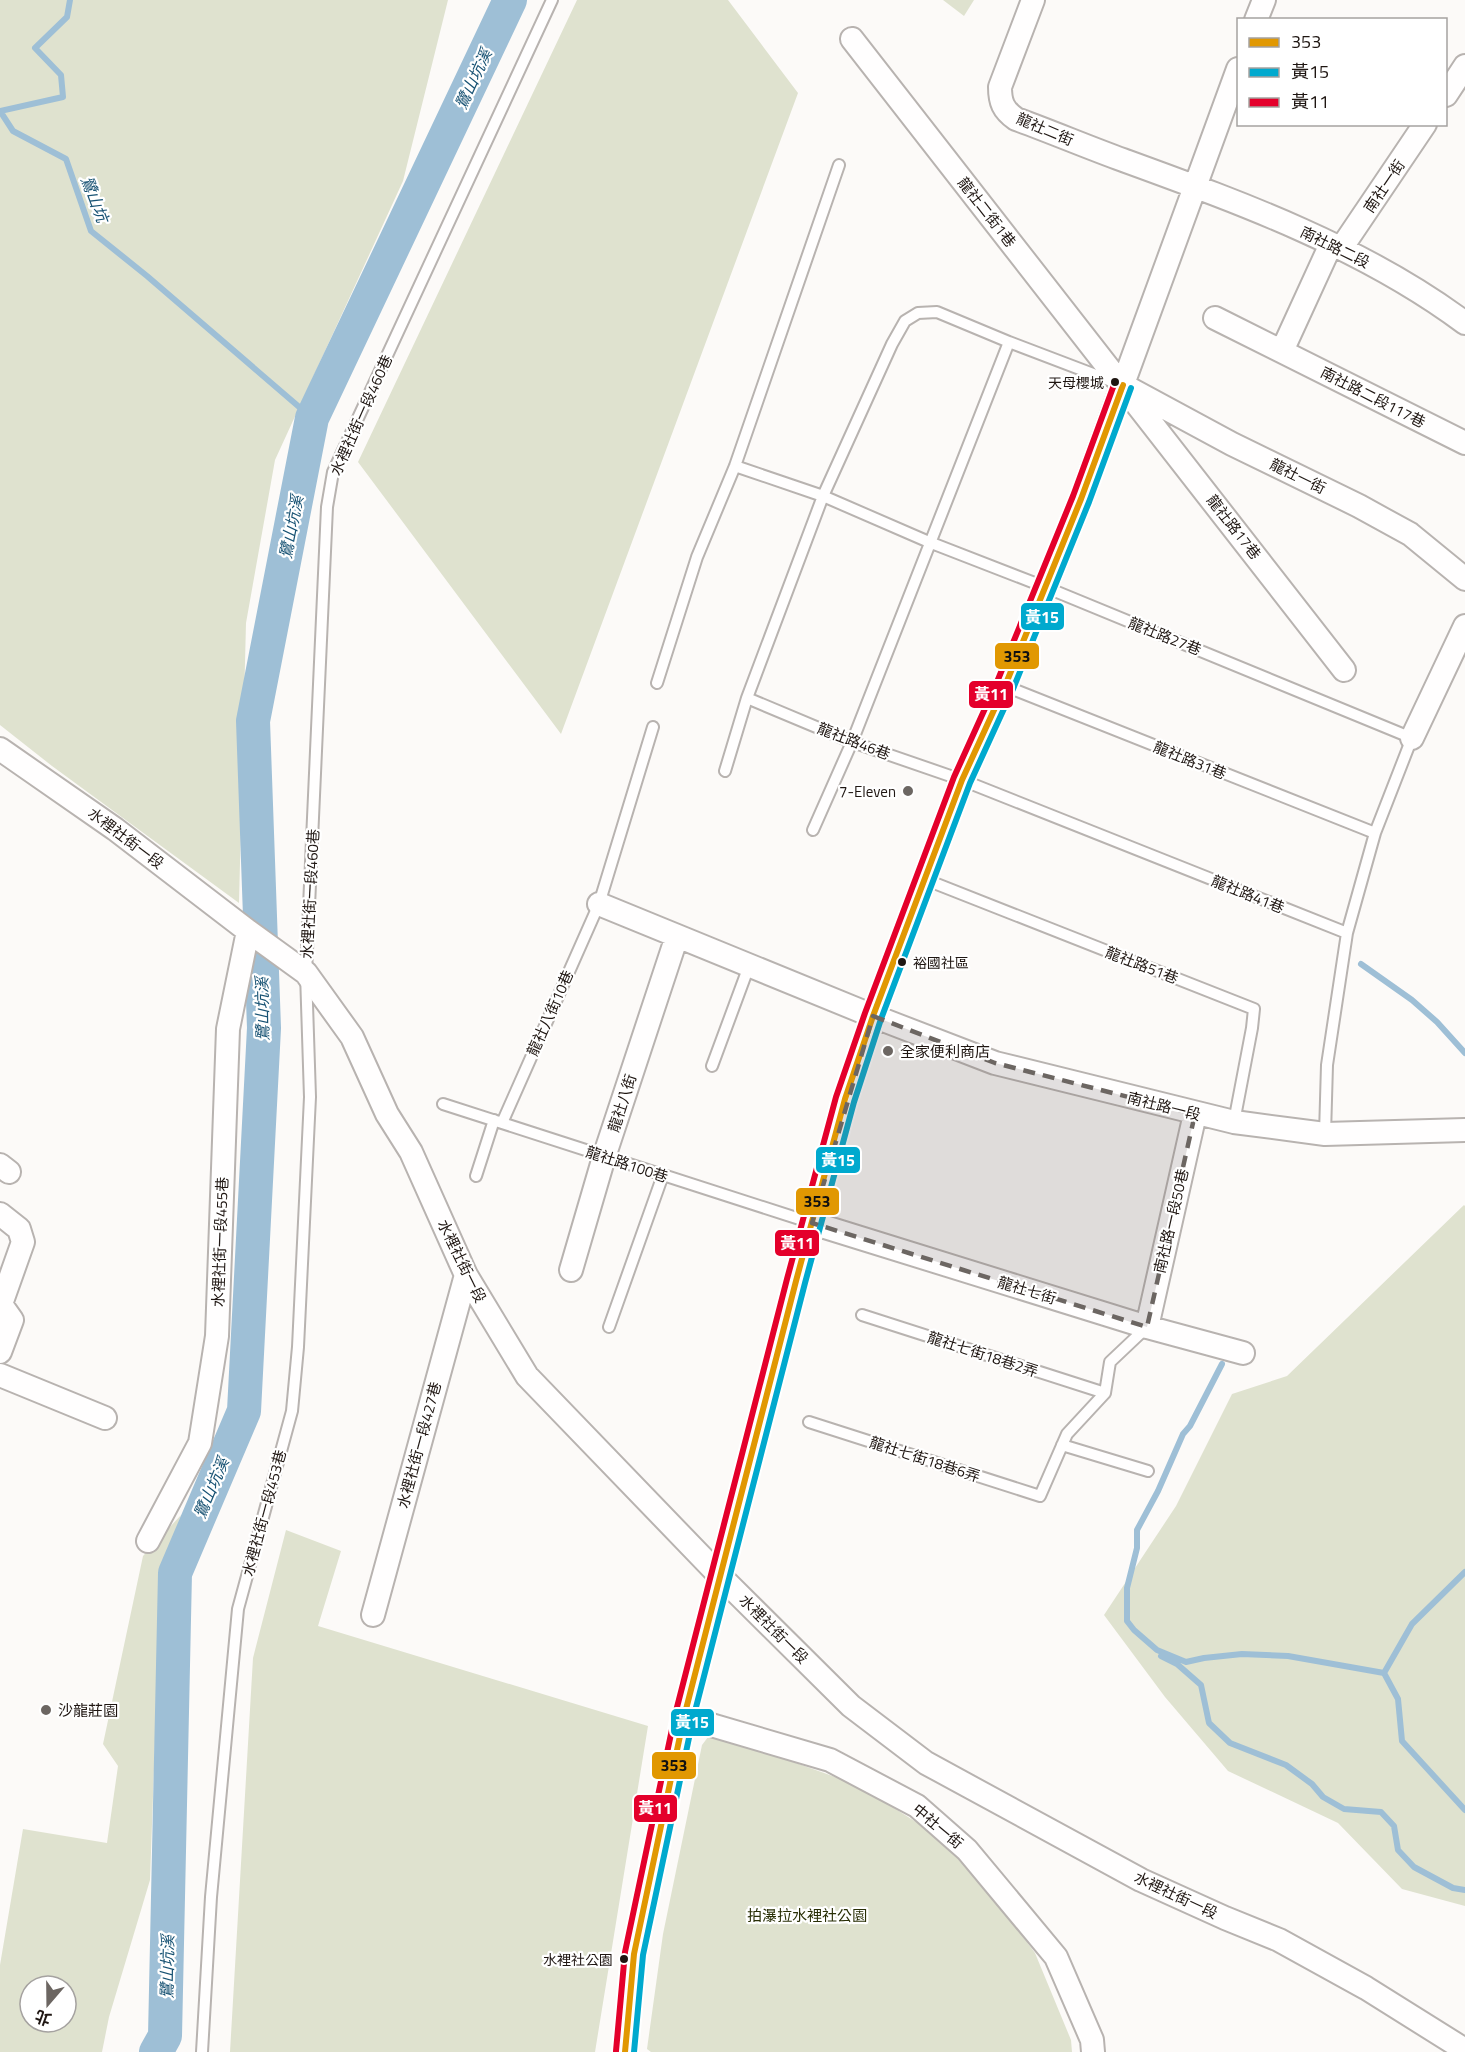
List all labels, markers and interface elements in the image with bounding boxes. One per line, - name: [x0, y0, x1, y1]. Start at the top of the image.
- legend: [1237, 18, 1447, 126]
- text: 353: [1291, 28, 1321, 55]
- water label: 鷺山坑溪: [449, 43, 498, 113]
- text: 黃15: [1291, 58, 1329, 85]
- text: 黃11: [1291, 88, 1329, 115]
- street label: 龍社二街: [1013, 107, 1077, 151]
- street label: 南社一街: [1358, 155, 1410, 217]
- water label: 鷺山坑: [75, 172, 116, 228]
- street label: 龍社二街1巷: [952, 172, 1022, 252]
- street label: 南社路二段: [1296, 220, 1374, 274]
- street label: 水裡社街一段460巷: [324, 351, 398, 479]
- street label: 南社路二段117巷: [1316, 361, 1430, 433]
- place label: 天母櫻城: [1048, 372, 1104, 393]
- marker: 天母櫻城: [1109, 376, 1121, 388]
- street label: 龍社一街: [1266, 453, 1330, 499]
- street label: 龍社路17巷: [1201, 490, 1267, 564]
- water label: 鷺山坑溪: [273, 491, 309, 561]
- line badge: 黃15: [1020, 602, 1065, 631]
- text: 黃15: [1025, 605, 1059, 629]
- street label: 龍社路27巷: [1125, 611, 1205, 661]
- line badge: 353: [994, 642, 1040, 670]
- text: 353: [1004, 644, 1030, 668]
- line badge: 黃11: [968, 680, 1014, 709]
- text: 黃11: [974, 682, 1008, 706]
- street label: 龍社路46巷: [814, 717, 894, 765]
- street label: 龍社路31巷: [1150, 735, 1230, 785]
- place label: 7-Eleven: [839, 780, 896, 803]
- marker: 7-Eleven: [901, 784, 915, 798]
- street label: 水裡社街一段: [83, 802, 169, 874]
- street label: 水裡社街一段460巷: [295, 828, 325, 960]
- street label: 龍社路41巷: [1208, 869, 1288, 919]
- street label: 龍社路51巷: [1102, 941, 1182, 989]
- place label: 裕國社區: [913, 952, 969, 973]
- marker: 裕國社區: [896, 956, 908, 968]
- street label: 龍社八街10巷: [521, 966, 579, 1060]
- water label: 鷺山坑溪: [249, 975, 275, 1041]
- place label: 全家便利商店: [900, 1040, 990, 1063]
- marker: 全家便利商店: [881, 1044, 895, 1058]
- street label: 龍社八街: [602, 1071, 642, 1135]
- street label: 南社路一段: [1125, 1086, 1203, 1126]
- street label: 龍社路100巷: [583, 1140, 671, 1188]
- line badge: 黃15: [815, 1146, 861, 1174]
- text: 黃15: [821, 1148, 855, 1172]
- street label: 南社路一段50巷: [1148, 1166, 1194, 1276]
- street label: 水裡社街一段455巷: [206, 1177, 234, 1307]
- line badge: 353: [795, 1187, 840, 1216]
- text: 353: [804, 1189, 830, 1213]
- street label: 水裡社街一段: [432, 1216, 492, 1306]
- line badge: 黃11: [774, 1229, 820, 1257]
- text: 黃11: [780, 1231, 814, 1255]
- street label: 龍社七街: [995, 1270, 1059, 1310]
- street label: 龍社七街18巷2弄: [925, 1325, 1041, 1383]
- street label: 水裡社街一段427巷: [391, 1379, 447, 1511]
- street label: 龍社七街18巷6弄: [867, 1430, 983, 1488]
- street label: 水裡社街一段453巷: [236, 1447, 292, 1579]
- water label: 鷺山坑溪: [187, 1452, 235, 1522]
- street label: 水裡社街一段: [734, 1589, 814, 1669]
- place label: 沙龍莊園: [58, 1699, 118, 1722]
- marker: 沙龍莊園: [39, 1703, 53, 1717]
- line badge: 黃15: [670, 1708, 715, 1737]
- text: 黃15: [675, 1710, 709, 1734]
- line badge: 353: [651, 1751, 697, 1780]
- text: 353: [661, 1753, 687, 1777]
- line badge: 黃11: [633, 1794, 678, 1823]
- text: 黃11: [638, 1796, 672, 1820]
- street label: 中社一街: [908, 1798, 968, 1854]
- street label: 水裡社街一段: [1130, 1866, 1222, 1924]
- park label: 拍瀑拉水裡社公園: [747, 1904, 867, 1927]
- water label: 鷺山坑溪: [154, 1933, 180, 1999]
- place label: 水裡社公園: [543, 1949, 613, 1970]
- marker: 水裡社公園: [618, 1953, 630, 1965]
- north arrow: [18, 1974, 78, 2034]
- text: 北: [31, 2004, 54, 2032]

